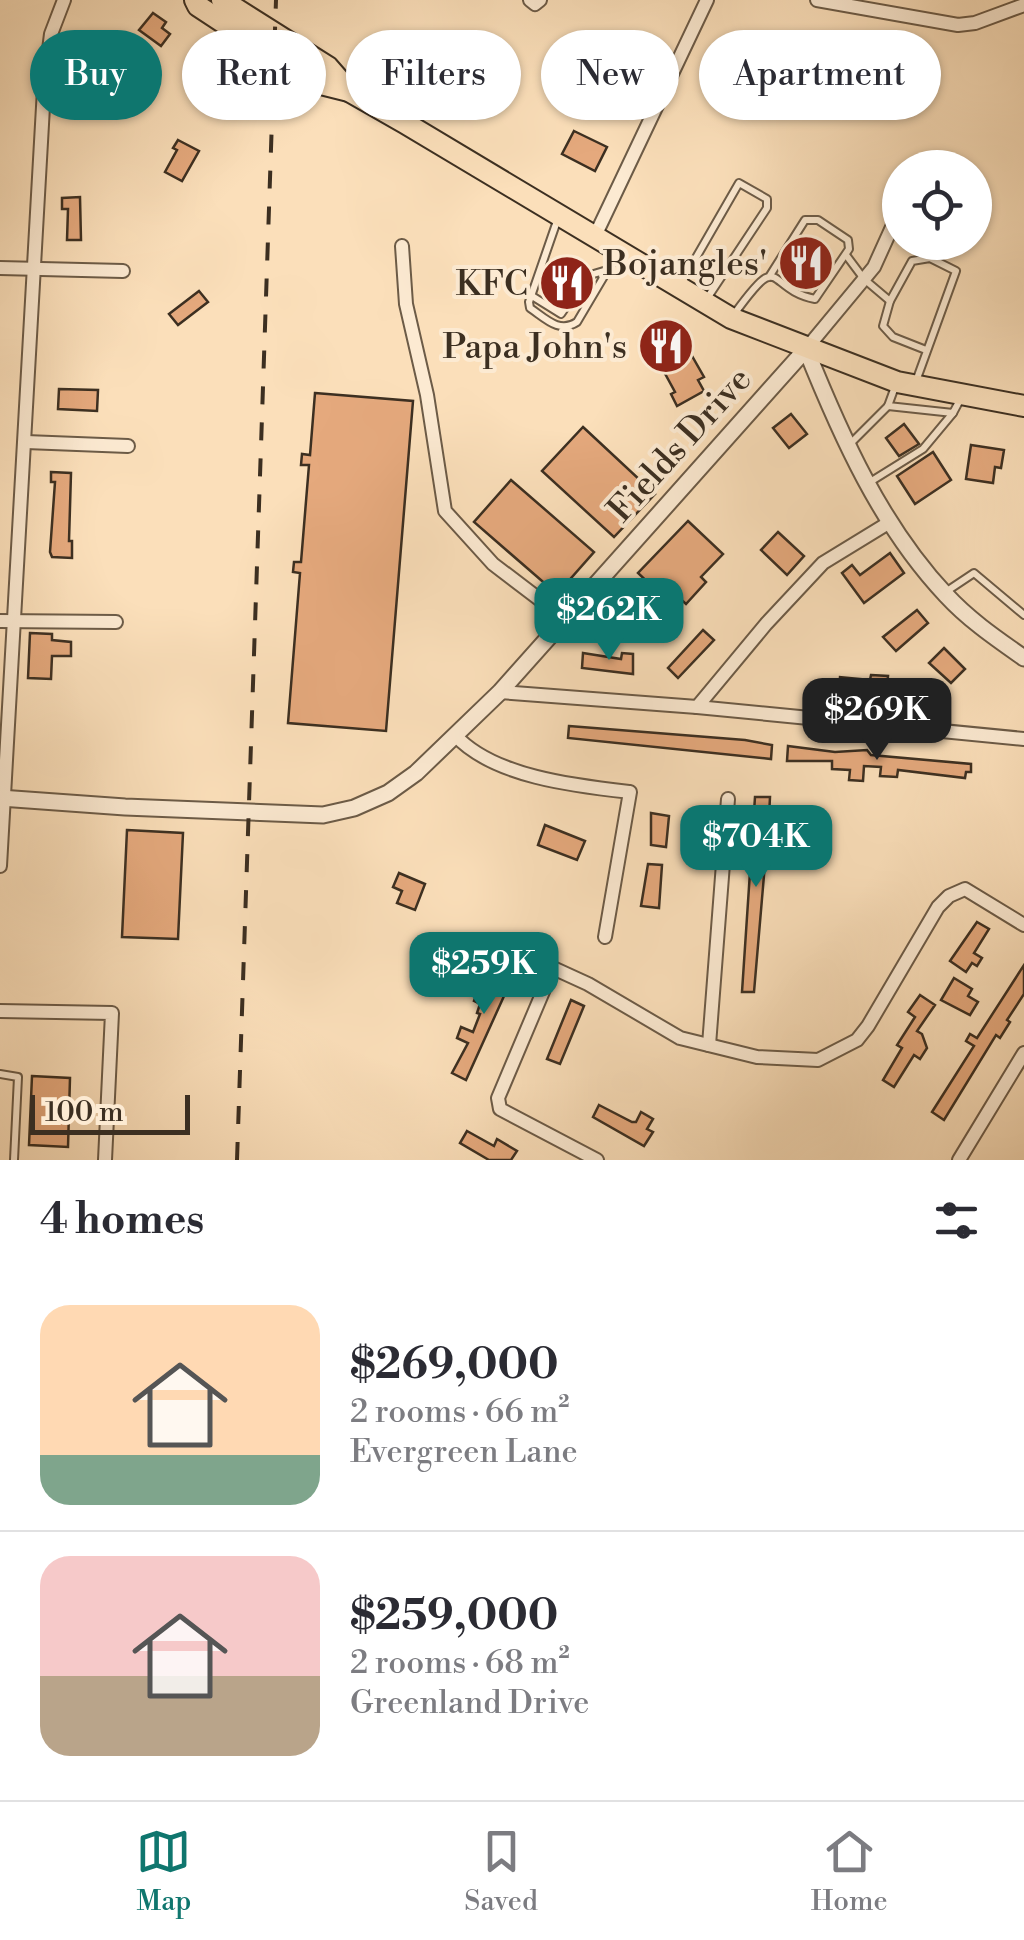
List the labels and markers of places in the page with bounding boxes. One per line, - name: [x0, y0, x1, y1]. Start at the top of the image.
- restaurant icon: Bojangles': [776, 233, 836, 293]
- place label: Bojangles': [602, 243, 767, 286]
- restaurant icon: KFC: [537, 253, 597, 313]
- place label: KFC: [455, 263, 528, 306]
- restaurant icon: Papa John's: [636, 316, 696, 376]
- place label: Papa John's: [442, 326, 627, 369]
- pin: $262K: [539, 578, 679, 663]
- pin: $269K: [807, 678, 947, 763]
- pin: $704K: [686, 805, 826, 890]
- pin: $259K: [414, 932, 554, 1017]

